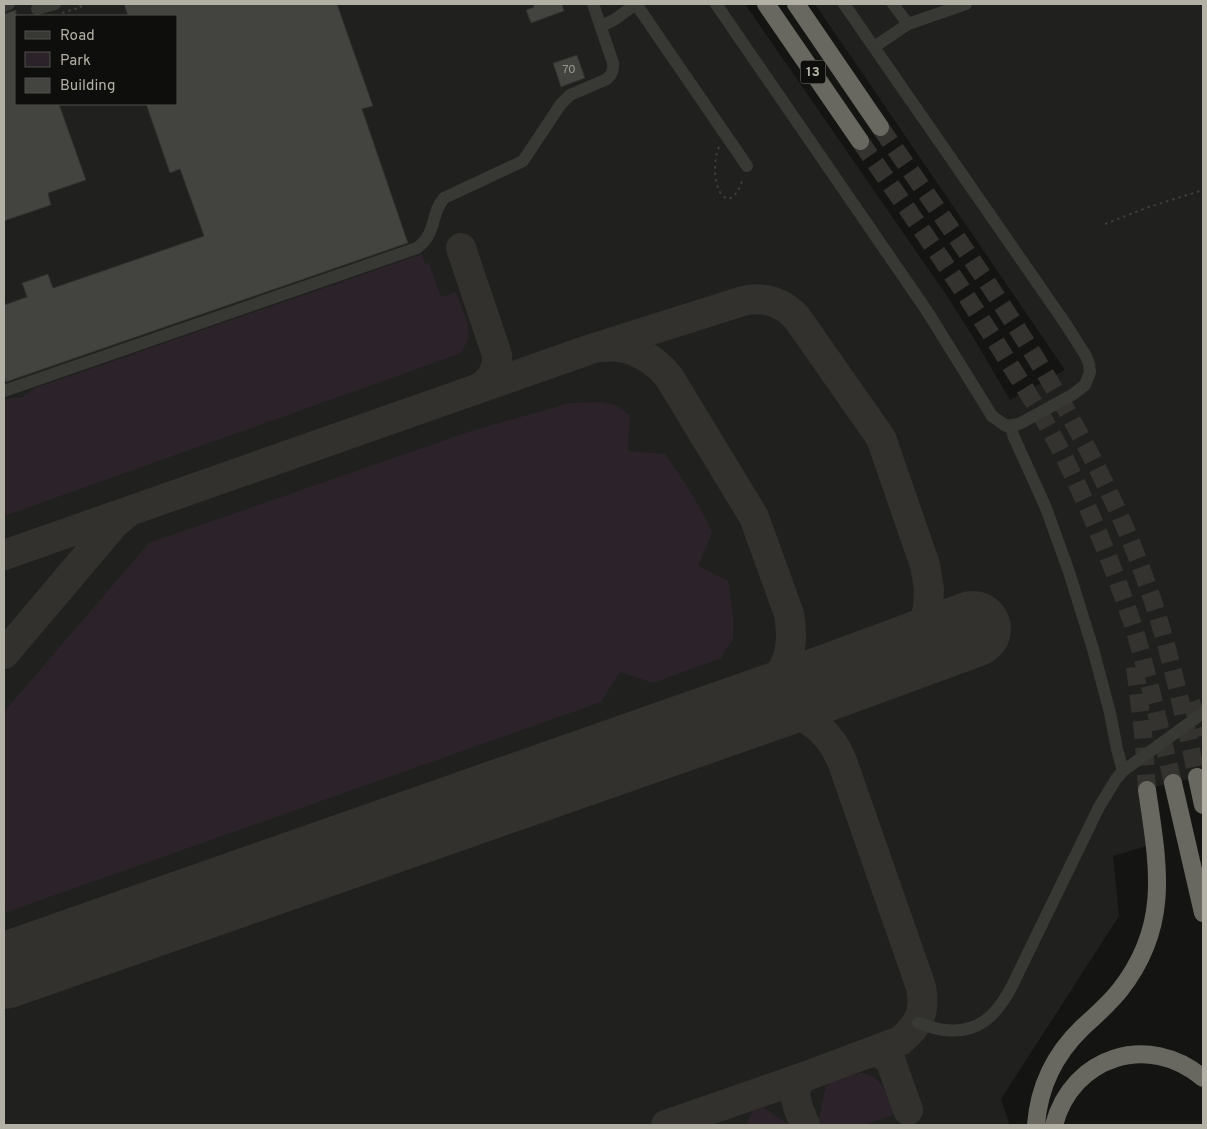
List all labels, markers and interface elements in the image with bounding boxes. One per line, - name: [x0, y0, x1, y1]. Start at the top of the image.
- legend: [15, 15, 178, 105]
- text: Road: [60, 27, 95, 46]
- text: Park: [60, 52, 91, 71]
- road number: 13: [800, 61, 826, 84]
- house number: 70: [562, 62, 576, 78]
- text: Building: [60, 77, 115, 96]

